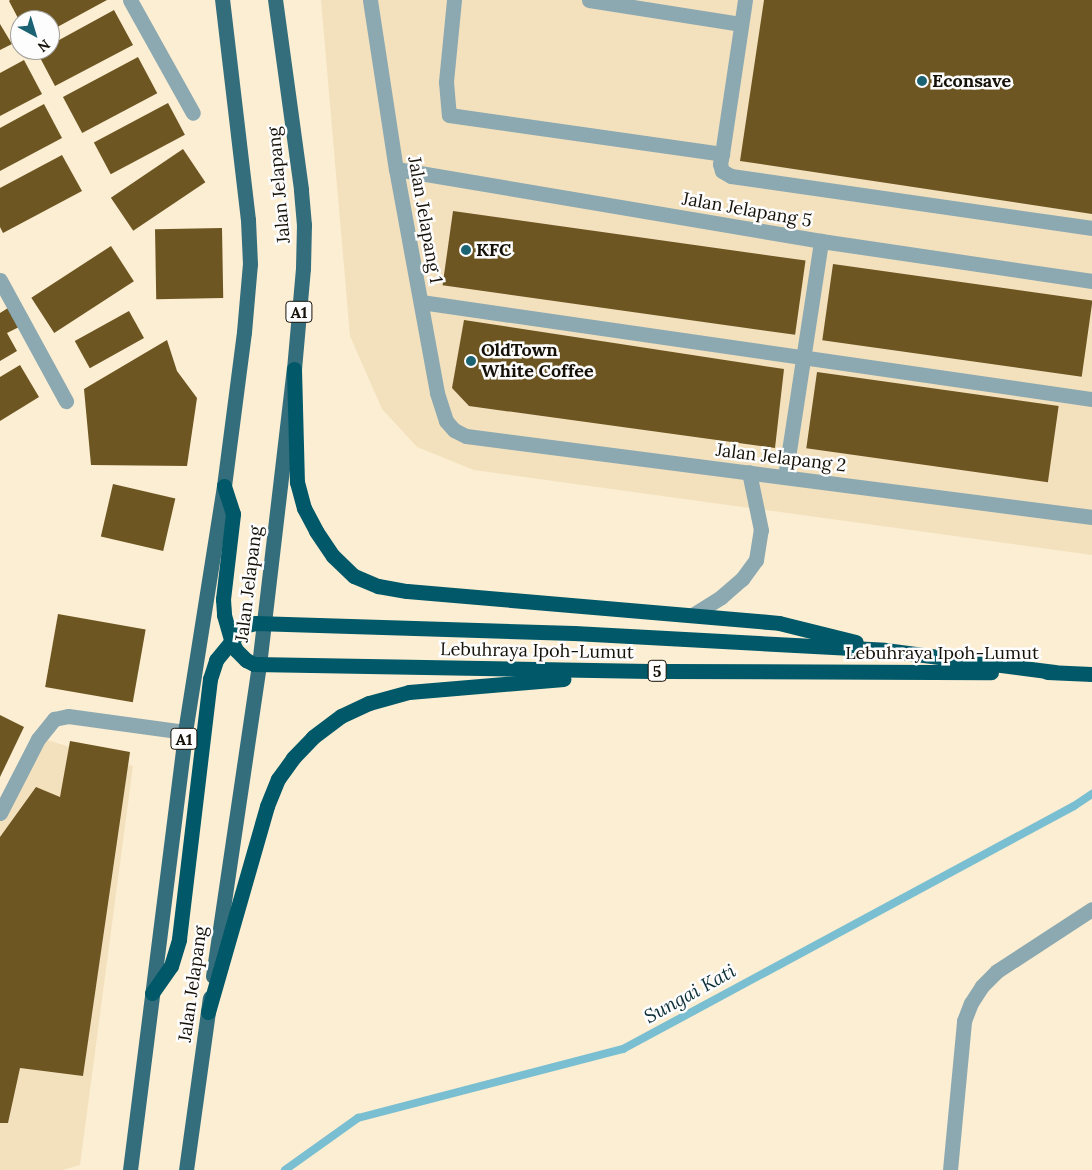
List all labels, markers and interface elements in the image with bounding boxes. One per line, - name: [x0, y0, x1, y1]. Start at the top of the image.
- north arrow: [10, 10, 60, 60]
- text: N: [34, 35, 54, 56]
- place label: Econsave: [932, 70, 1011, 92]
- marker: Econsave: [916, 75, 928, 87]
- street label: Jalan Jelapang: [263, 126, 295, 244]
- street label: Jalan Jelapang 1: [403, 155, 447, 285]
- street label: Jalan Jelapang 5: [680, 188, 814, 232]
- place label: KFC: [476, 239, 511, 261]
- marker: KFC: [460, 244, 472, 256]
- road number: A1: [285, 298, 313, 326]
- place label: OldTown White Coffee: [481, 340, 594, 382]
- marker: OldTown White Coffee: [465, 355, 477, 367]
- street label: Jalan Jelapang 2: [715, 439, 847, 477]
- street label: Jalan Jelapang: [231, 525, 267, 643]
- street label: Lebuhraya Ipoh-Lumut: [440, 639, 634, 663]
- street label: Lebuhraya Ipoh-Lumut: [845, 642, 1039, 664]
- road number: 5: [647, 658, 667, 684]
- road number: A1: [170, 726, 198, 752]
- street label: Jalan Jelapang: [174, 925, 212, 1043]
- water label: Sungai Kati: [640, 960, 740, 1028]

